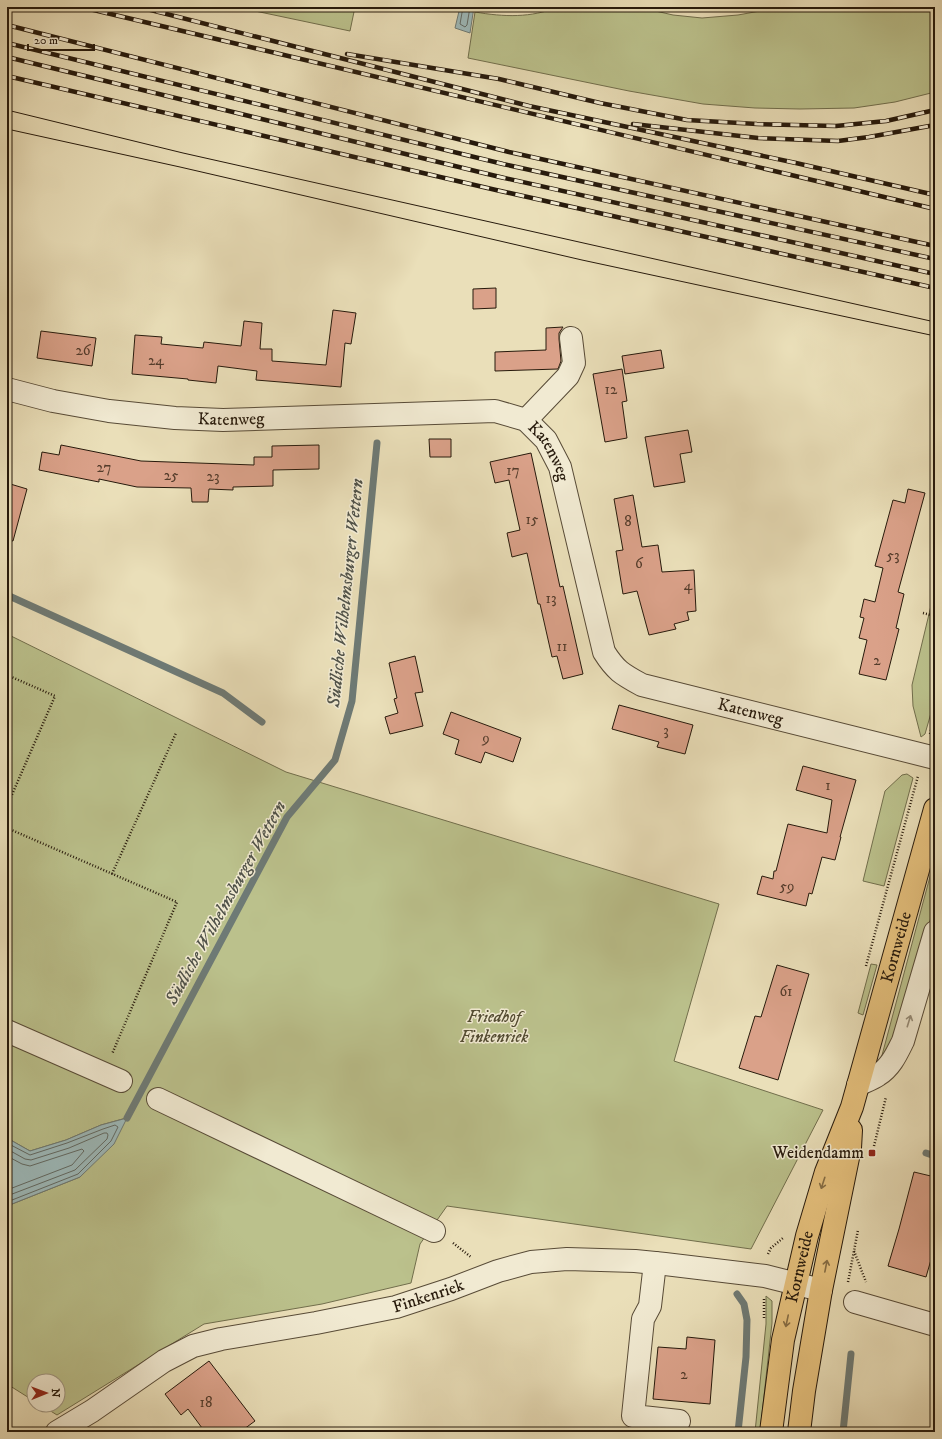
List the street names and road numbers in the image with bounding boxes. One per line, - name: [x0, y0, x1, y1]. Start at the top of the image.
- street label: Katenweg: [197, 408, 266, 431]
- street label: Katenweg: [523, 417, 574, 484]
- street label: Katenweg: [715, 693, 786, 731]
- street label: Kornweide: [876, 909, 917, 985]
- street label: Kornweide: [781, 1228, 819, 1305]
- street label: Finkenriek: [390, 1274, 468, 1318]

